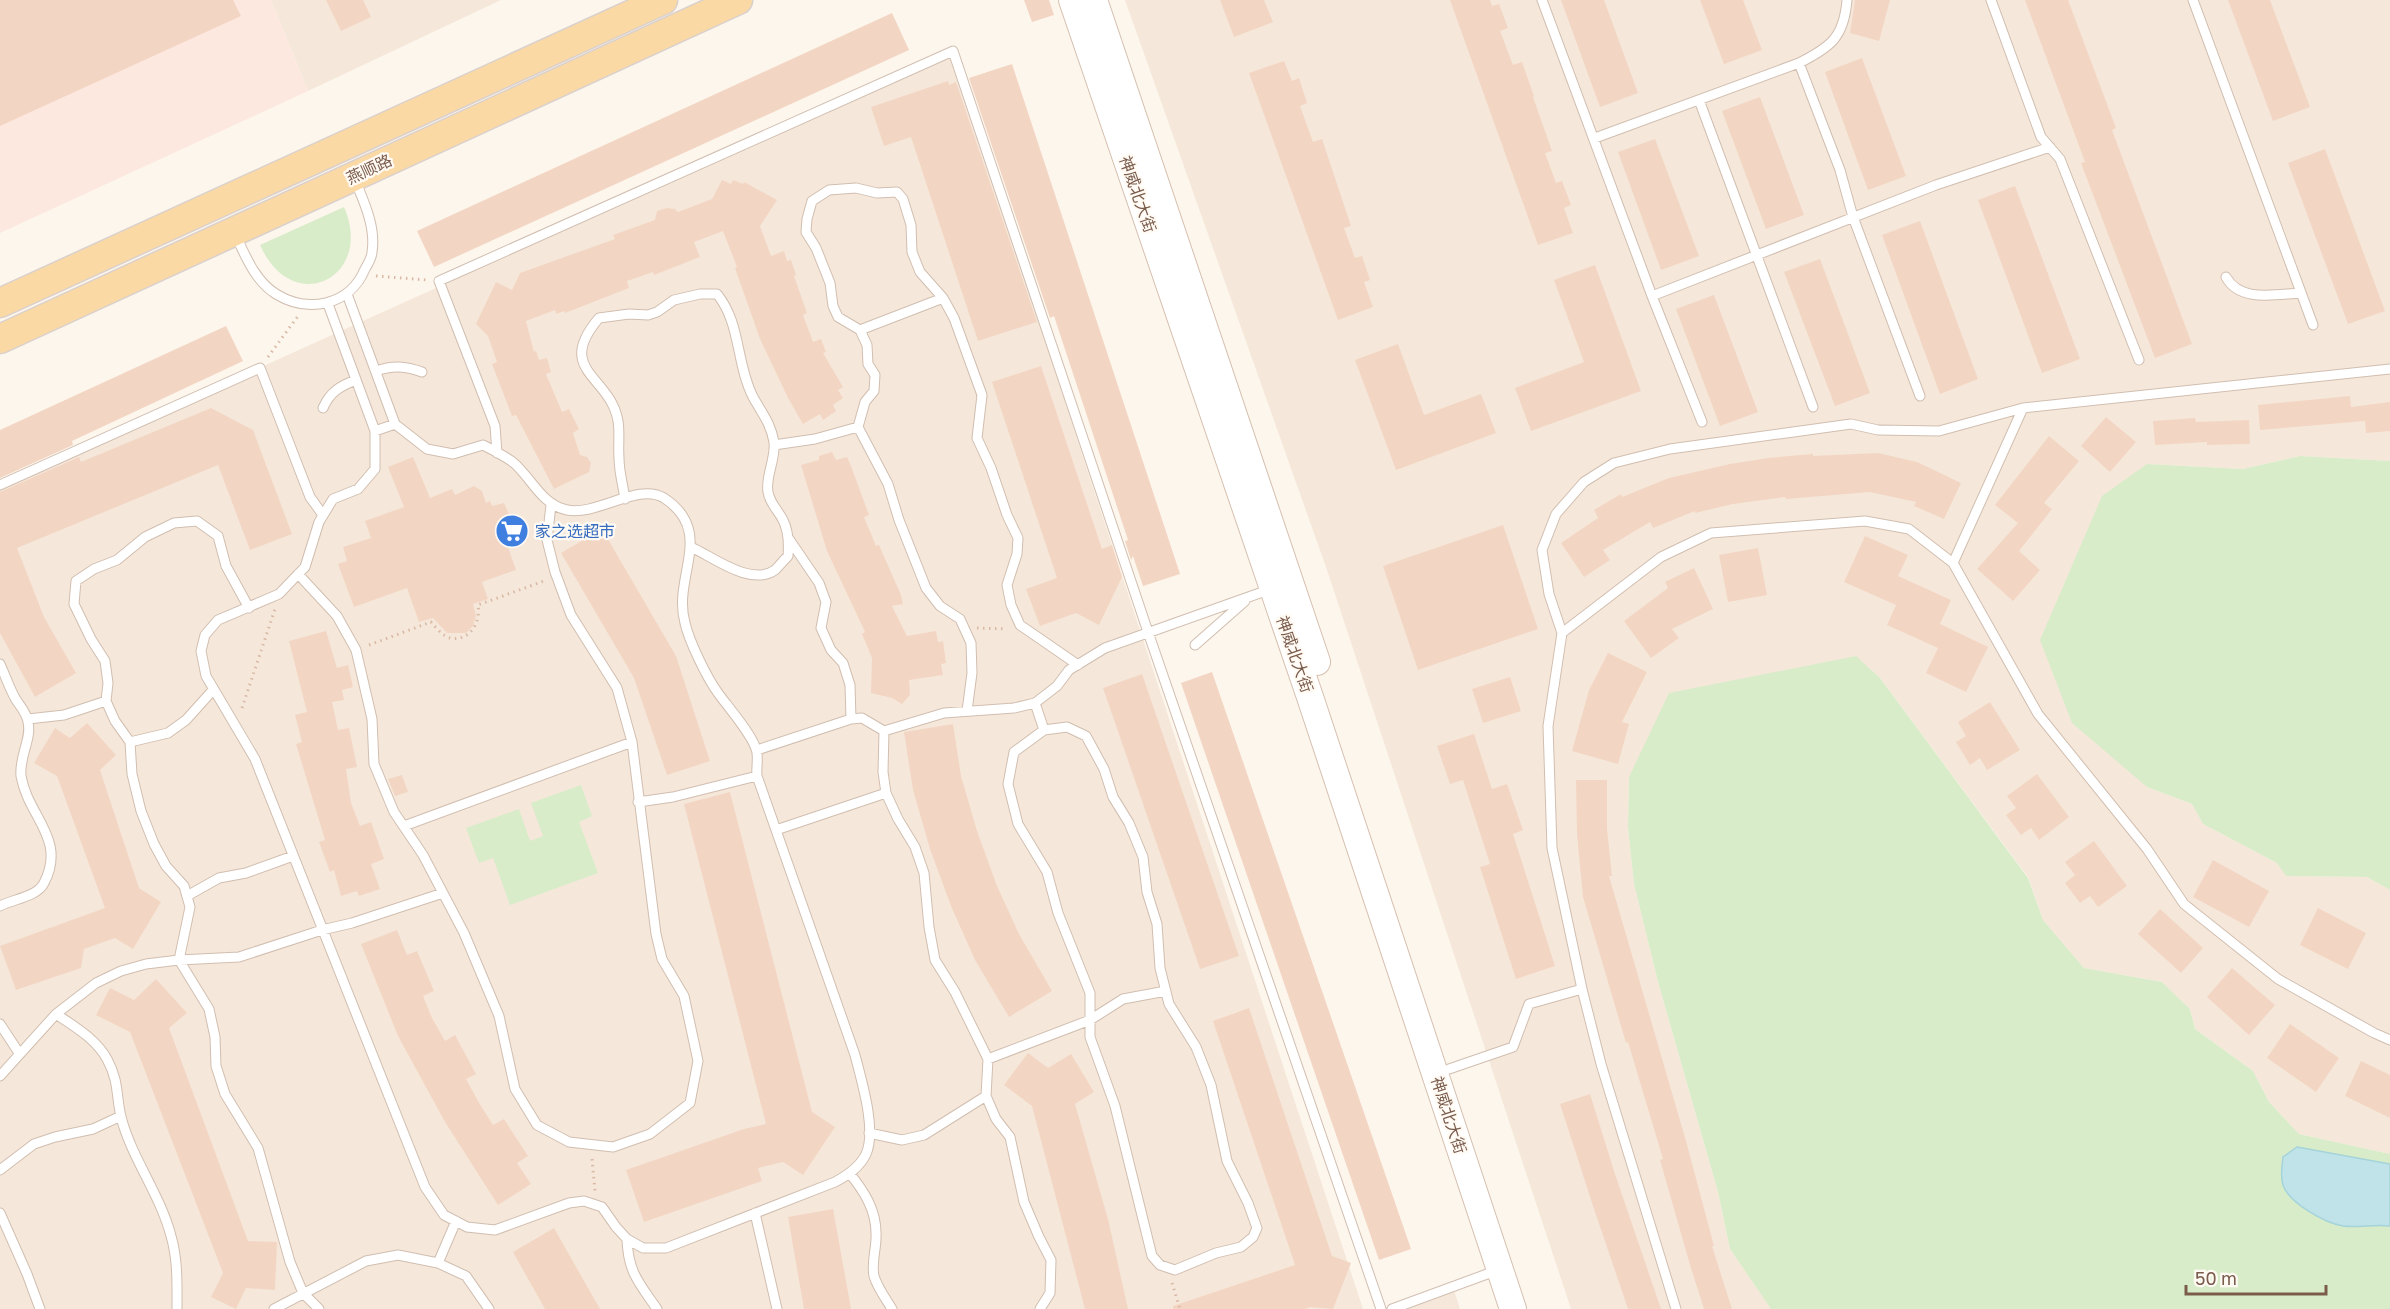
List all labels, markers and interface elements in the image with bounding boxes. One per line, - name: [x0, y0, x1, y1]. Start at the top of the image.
- street label: 燕顺路: [343, 150, 395, 188]
- street label: 神威北大街: [1116, 153, 1160, 235]
- supermarket icon: 家之选超市: [494, 513, 530, 549]
- place label: 家之选超市: [535, 521, 615, 541]
- street label: 神威北大街: [1273, 613, 1317, 695]
- street label: 神威北大街: [1427, 1074, 1471, 1156]
- scale bar: [2186, 1258, 2326, 1296]
- text: 50 m: [2195, 1267, 2237, 1289]

